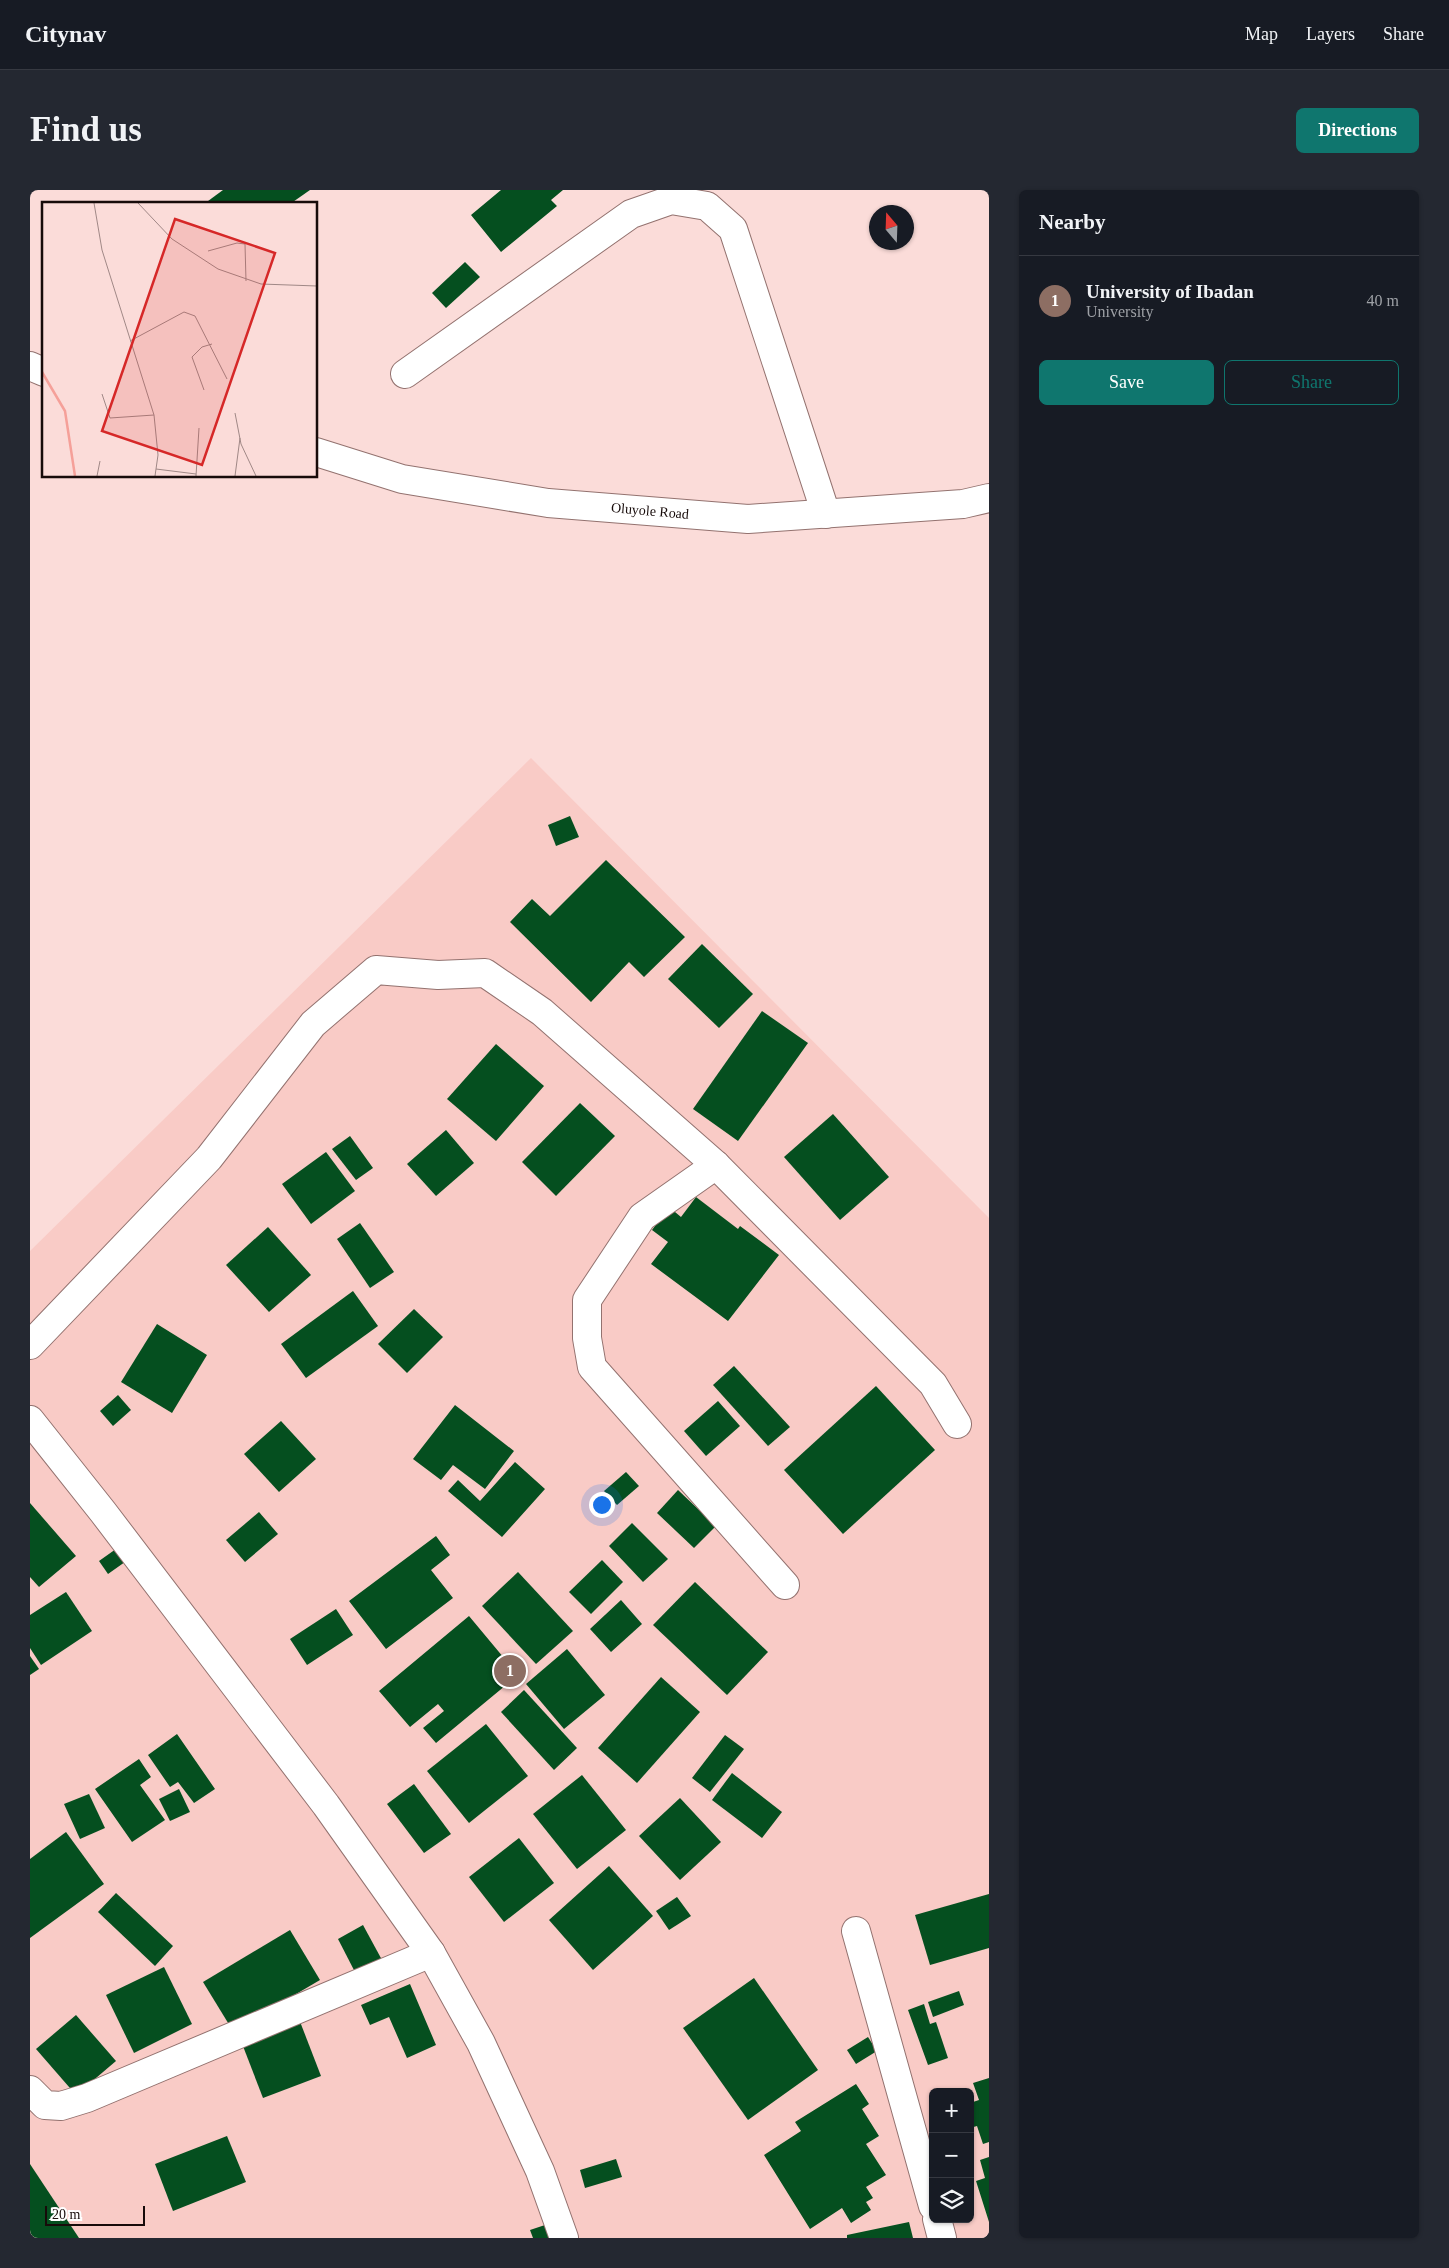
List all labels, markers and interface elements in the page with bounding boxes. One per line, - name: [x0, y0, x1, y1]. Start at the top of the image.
- text: Citynav: [25, 21, 106, 47]
- text: Map: [1245, 24, 1278, 44]
- text: Layers: [1306, 24, 1355, 44]
- text: Share: [1383, 24, 1424, 44]
- button: Directions: [1296, 108, 1419, 153]
- text: Find us: [30, 110, 142, 149]
- inset map: [42, 202, 318, 478]
- north arrow: [869, 205, 914, 250]
- text: Nearby: [1039, 210, 1106, 234]
- text: University of Ibadan: [1086, 281, 1254, 302]
- text: 1: [1051, 292, 1059, 309]
- text: 40 m: [1367, 292, 1399, 309]
- text: University: [1086, 303, 1154, 320]
- button: Save: [1039, 360, 1214, 405]
- button: Share: [1224, 360, 1399, 405]
- street label: Oluyole Road: [610, 500, 690, 522]
- your location: [589, 1492, 615, 1518]
- pin: 1: [494, 1652, 526, 1690]
- map controls: [929, 2088, 974, 2223]
- button: +: [929, 2088, 974, 2133]
- button: −: [929, 2133, 974, 2178]
- button: layers: [929, 2178, 974, 2223]
- scale bar: [45, 2203, 145, 2226]
- text: 20 m: [52, 2207, 80, 2222]

